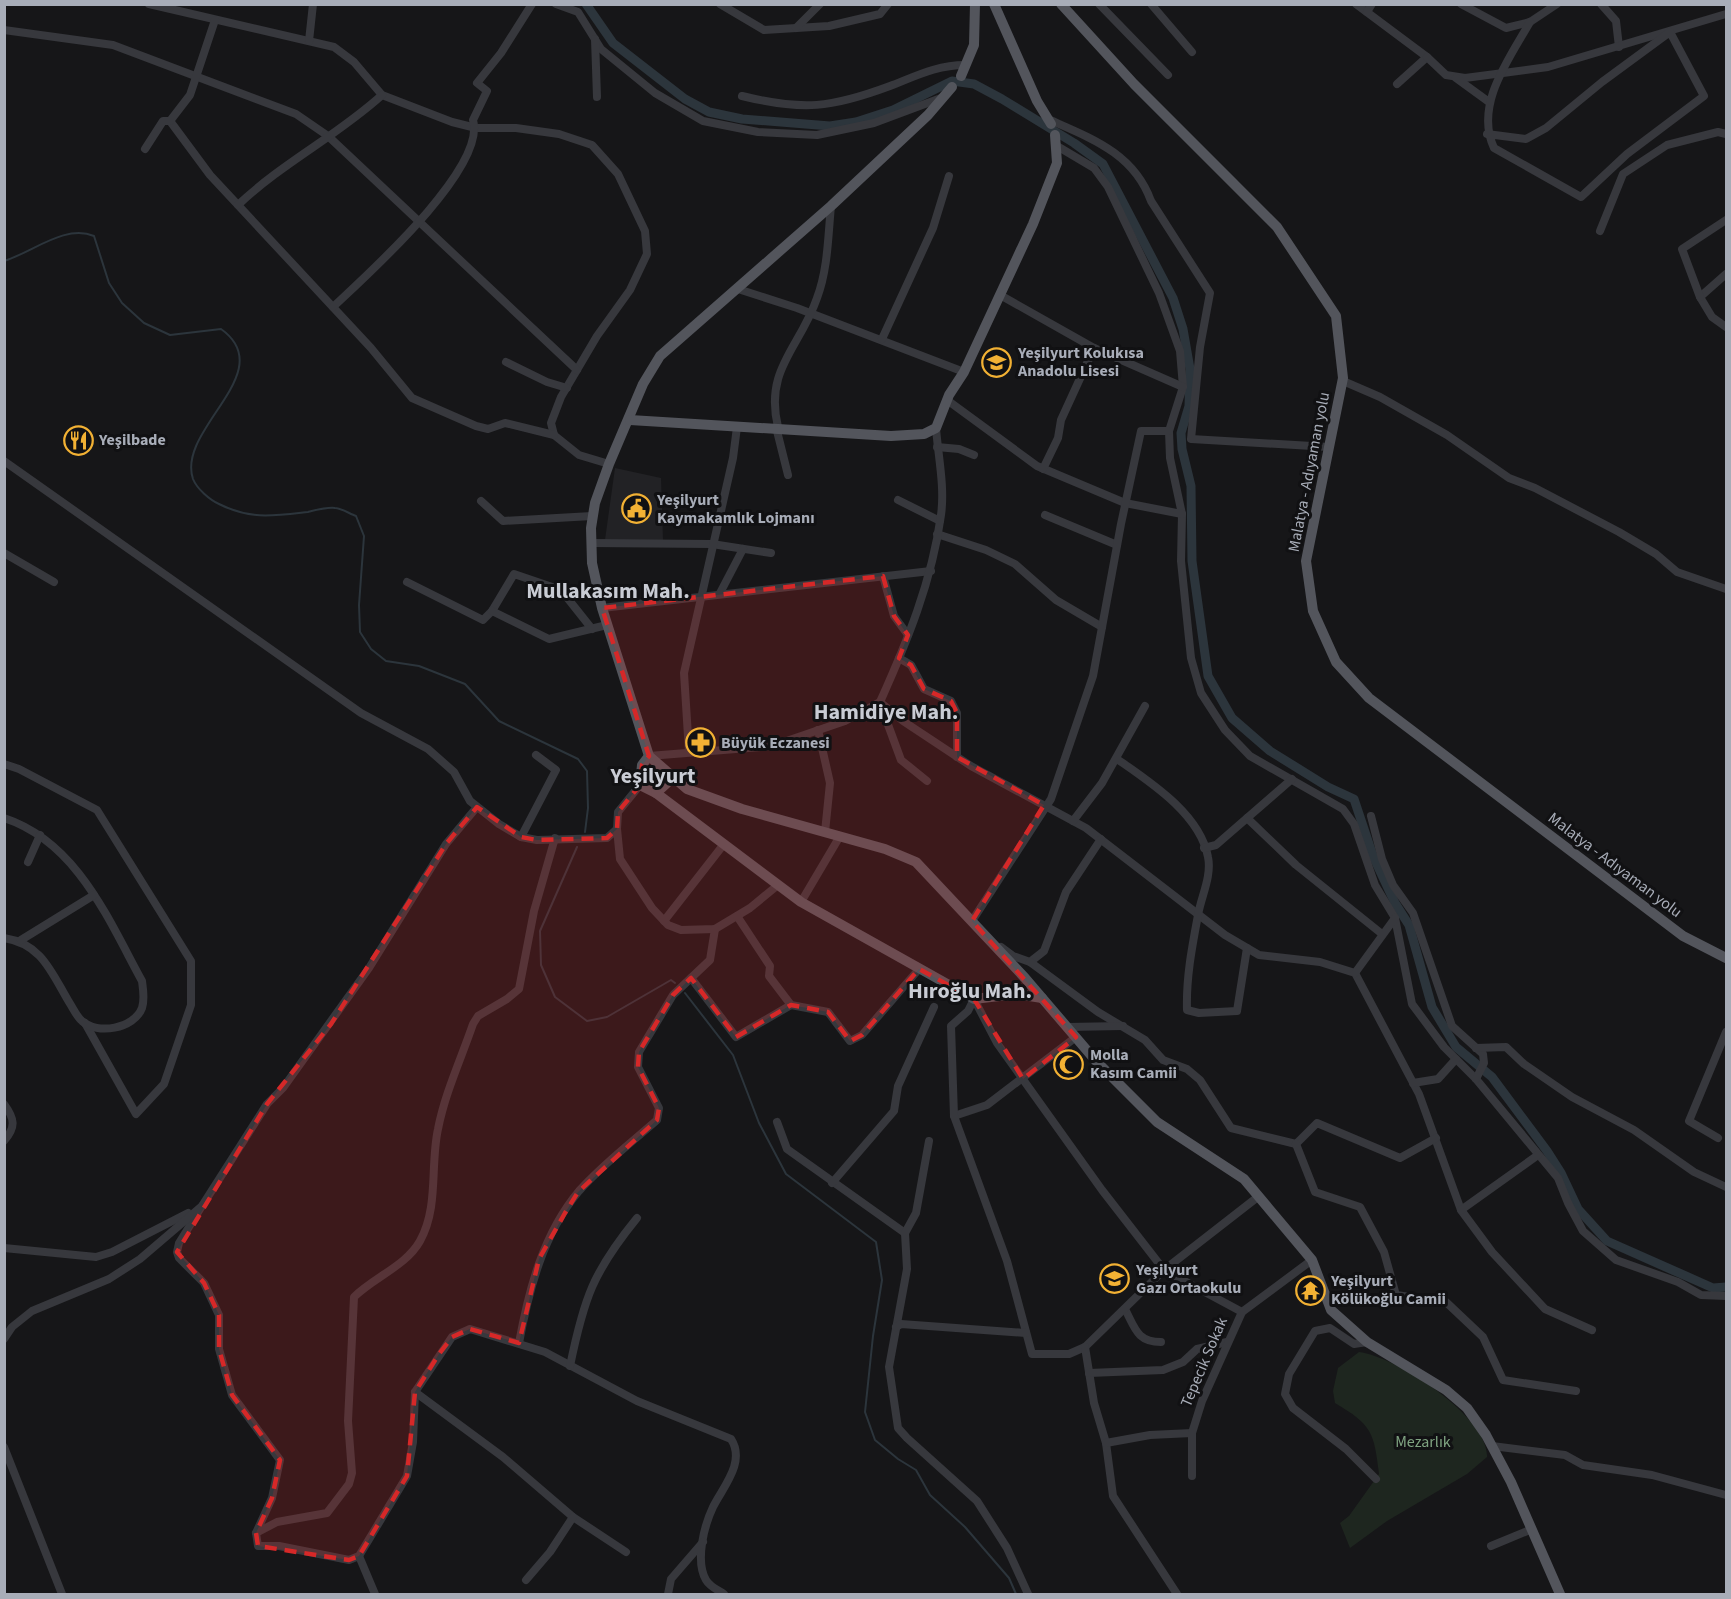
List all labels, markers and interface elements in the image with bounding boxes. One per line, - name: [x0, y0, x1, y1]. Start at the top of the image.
- place label: Yeşilyurt Kolukısa Anadolu Lisesi: [1017, 342, 1144, 382]
- school or university icon: Yeşilyurt Kolukısa Anadolu Lisesi: [981, 346, 1013, 378]
- street label: Malatya - Adıyaman yolu: [1283, 390, 1335, 554]
- restaurant icon: Yeşilbade: [62, 424, 94, 456]
- place label: Yeşilbade: [98, 429, 166, 451]
- place label: Yeşilyurt Kaymakamlık Lojmanı: [656, 489, 815, 529]
- public building icon: Yeşilyurt Kaymakamlık Lojmanı: [620, 493, 652, 525]
- district label: Mullakasım Mah.: [526, 575, 690, 607]
- district label: Hamidiye Mah.: [814, 696, 958, 728]
- pharmacy icon: Büyük Eczanesi: [684, 727, 716, 759]
- place label: Büyük Eczanesi: [721, 732, 830, 754]
- district label: Yeşilyurt: [610, 760, 696, 792]
- street label: Malatya - Adıyaman yolu: [1543, 807, 1687, 923]
- district label: Hıroğlu Mah.: [908, 975, 1032, 1007]
- place label: Molla Kasım Camii: [1090, 1044, 1177, 1084]
- mosque icon: Molla Kasım Camii: [1053, 1048, 1085, 1080]
- place label: Yeşilyurt Gazı Ortaokulu: [1135, 1259, 1241, 1299]
- school or university icon: Yeşilyurt Gazı Ortaokulu: [1099, 1263, 1131, 1295]
- place label: Yeşilyurt Kölükoğlu Camii: [1330, 1270, 1446, 1310]
- temple icon: Yeşilyurt Kölükoğlu Camii: [1294, 1274, 1326, 1306]
- street label: Tepecik Sokak: [1175, 1314, 1233, 1410]
- park label: Mezarlık: [1395, 1431, 1451, 1453]

